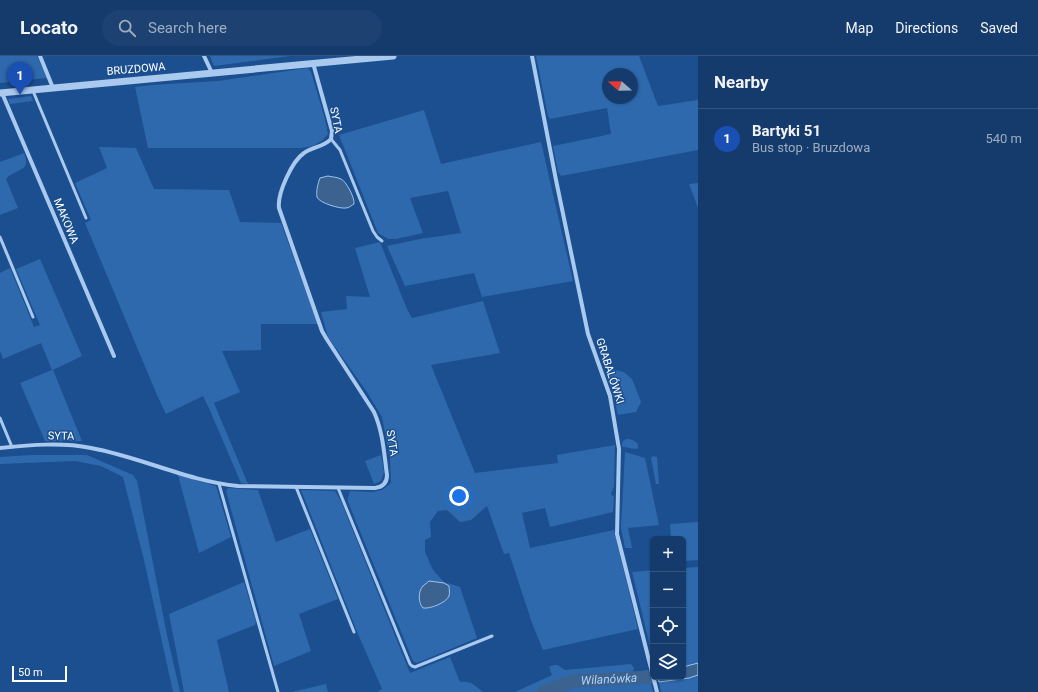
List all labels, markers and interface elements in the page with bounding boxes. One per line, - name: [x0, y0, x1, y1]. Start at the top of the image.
- search box: [102, 10, 382, 46]
- text: Locato: [20, 16, 78, 39]
- icon: search: [116, 17, 138, 39]
- text: Search here: [148, 19, 227, 37]
- text: Map: [846, 20, 873, 36]
- text: Directions: [895, 20, 958, 36]
- text: Saved: [980, 20, 1018, 36]
- street label: BRUZDOWA: [106, 60, 167, 78]
- pin: 1: [7, 62, 33, 95]
- north arrow: [602, 68, 638, 104]
- text: Nearby: [714, 72, 769, 92]
- street label: SYTA: [327, 106, 345, 135]
- text: Bartyki 51: [752, 122, 821, 140]
- text: 1: [723, 131, 731, 146]
- text: 540 m: [985, 131, 1022, 146]
- text: Bus stop · Bruzdowa: [752, 140, 870, 155]
- street label: MAKOWA: [51, 196, 82, 246]
- street label: GRABALÓWKI: [593, 337, 627, 405]
- street label: SYTA: [48, 429, 75, 443]
- street label: SYTA: [384, 429, 401, 458]
- your location: [449, 486, 469, 506]
- map controls: [650, 536, 686, 680]
- button: +: [650, 536, 686, 572]
- button: −: [650, 572, 686, 608]
- button: locate: [650, 608, 686, 644]
- button: layers: [650, 644, 686, 680]
- scale bar: [12, 664, 67, 683]
- text: 50 m: [18, 666, 43, 679]
- water label: Wilanówka: [581, 671, 638, 688]

